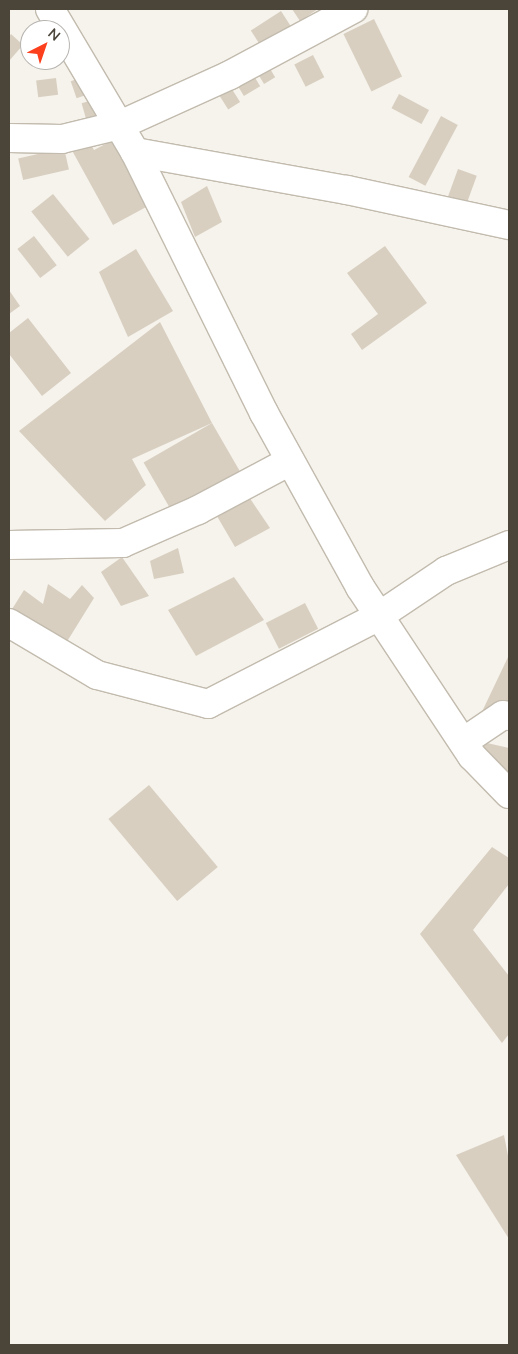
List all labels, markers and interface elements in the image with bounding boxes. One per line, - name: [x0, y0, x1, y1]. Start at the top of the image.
- north arrow: [20, 20, 70, 70]
- text: N: [44, 24, 64, 45]

